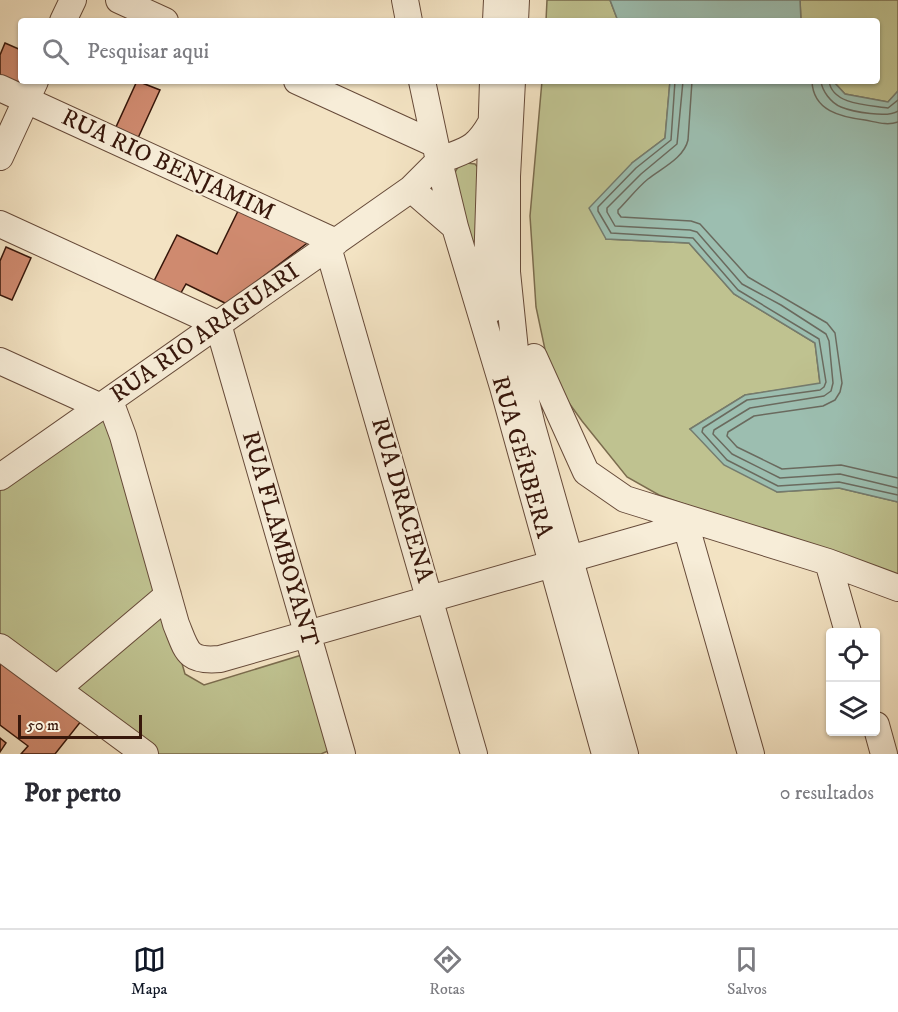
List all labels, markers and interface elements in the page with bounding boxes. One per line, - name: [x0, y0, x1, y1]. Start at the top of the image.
- search box: [18, 18, 880, 84]
- icon: search: [39, 35, 72, 68]
- text: Pesquisar aqui: [87, 38, 209, 65]
- street label: RUA RIO BENJAMIM: [57, 102, 279, 228]
- street label: RUA RIO ARAGUARI: [105, 256, 305, 410]
- street label: RUA GÉRBERA: [485, 373, 560, 542]
- street label: RUA DRACENA: [364, 414, 440, 587]
- street label: RUA FLAMBOYANT: [235, 428, 325, 650]
- map controls: [826, 628, 880, 736]
- button: locate: [826, 628, 880, 682]
- button: layers: [826, 682, 880, 736]
- scale bar: [18, 712, 142, 740]
- text: 50 m: [27, 715, 59, 735]
- text: Por perto: [24, 777, 121, 810]
- text: 0 resultados: [780, 781, 874, 806]
- tab: Mapa: [131, 943, 167, 999]
- tab: Rotas: [429, 943, 465, 999]
- tab: Salvos: [727, 943, 767, 999]

